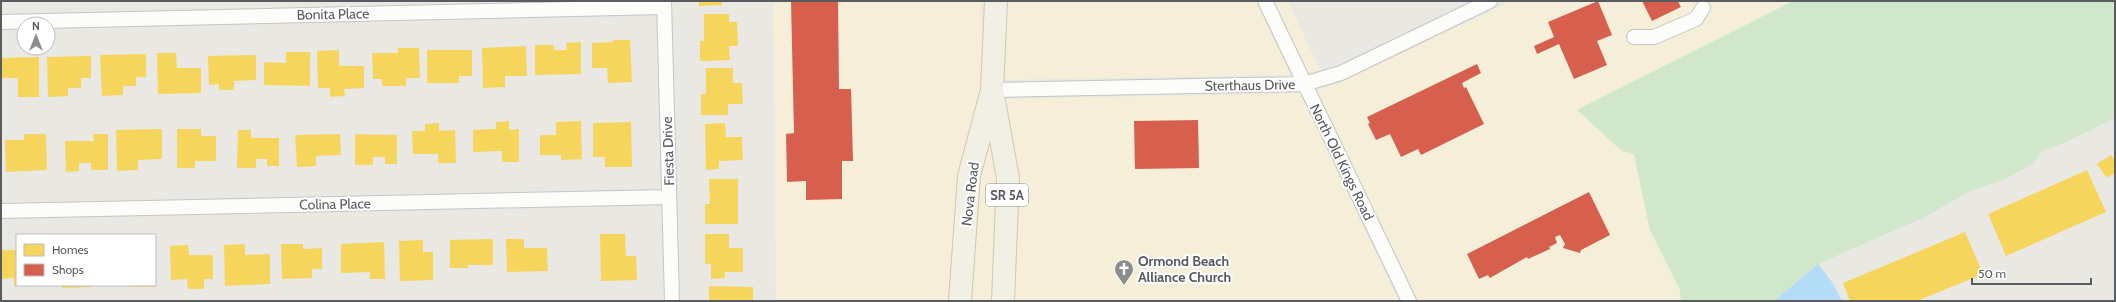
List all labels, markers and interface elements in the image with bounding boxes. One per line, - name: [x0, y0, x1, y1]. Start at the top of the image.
- street label: Bonita Place: [296, 4, 370, 24]
- north arrow: [16, 16, 56, 56]
- text: N: [32, 19, 40, 33]
- street label: Sterthaus Drive: [1204, 75, 1296, 95]
- street label: North Old Kings Road: [1306, 101, 1378, 223]
- street label: Fiesta Drive: [658, 116, 678, 186]
- street label: Nova Road: [957, 161, 983, 227]
- road number: SR 5A: [986, 184, 1028, 206]
- street label: Colina Place: [299, 194, 371, 214]
- legend: [16, 234, 156, 286]
- text: Homes: [52, 242, 89, 257]
- place label: Ormond Beach Alliance Church: [1138, 252, 1231, 286]
- church icon: Ormond Beach Alliance Church: [1113, 258, 1135, 286]
- scale bar: [1972, 260, 2091, 286]
- text: Shops: [52, 262, 84, 277]
- text: 50 m: [1978, 266, 2006, 281]

